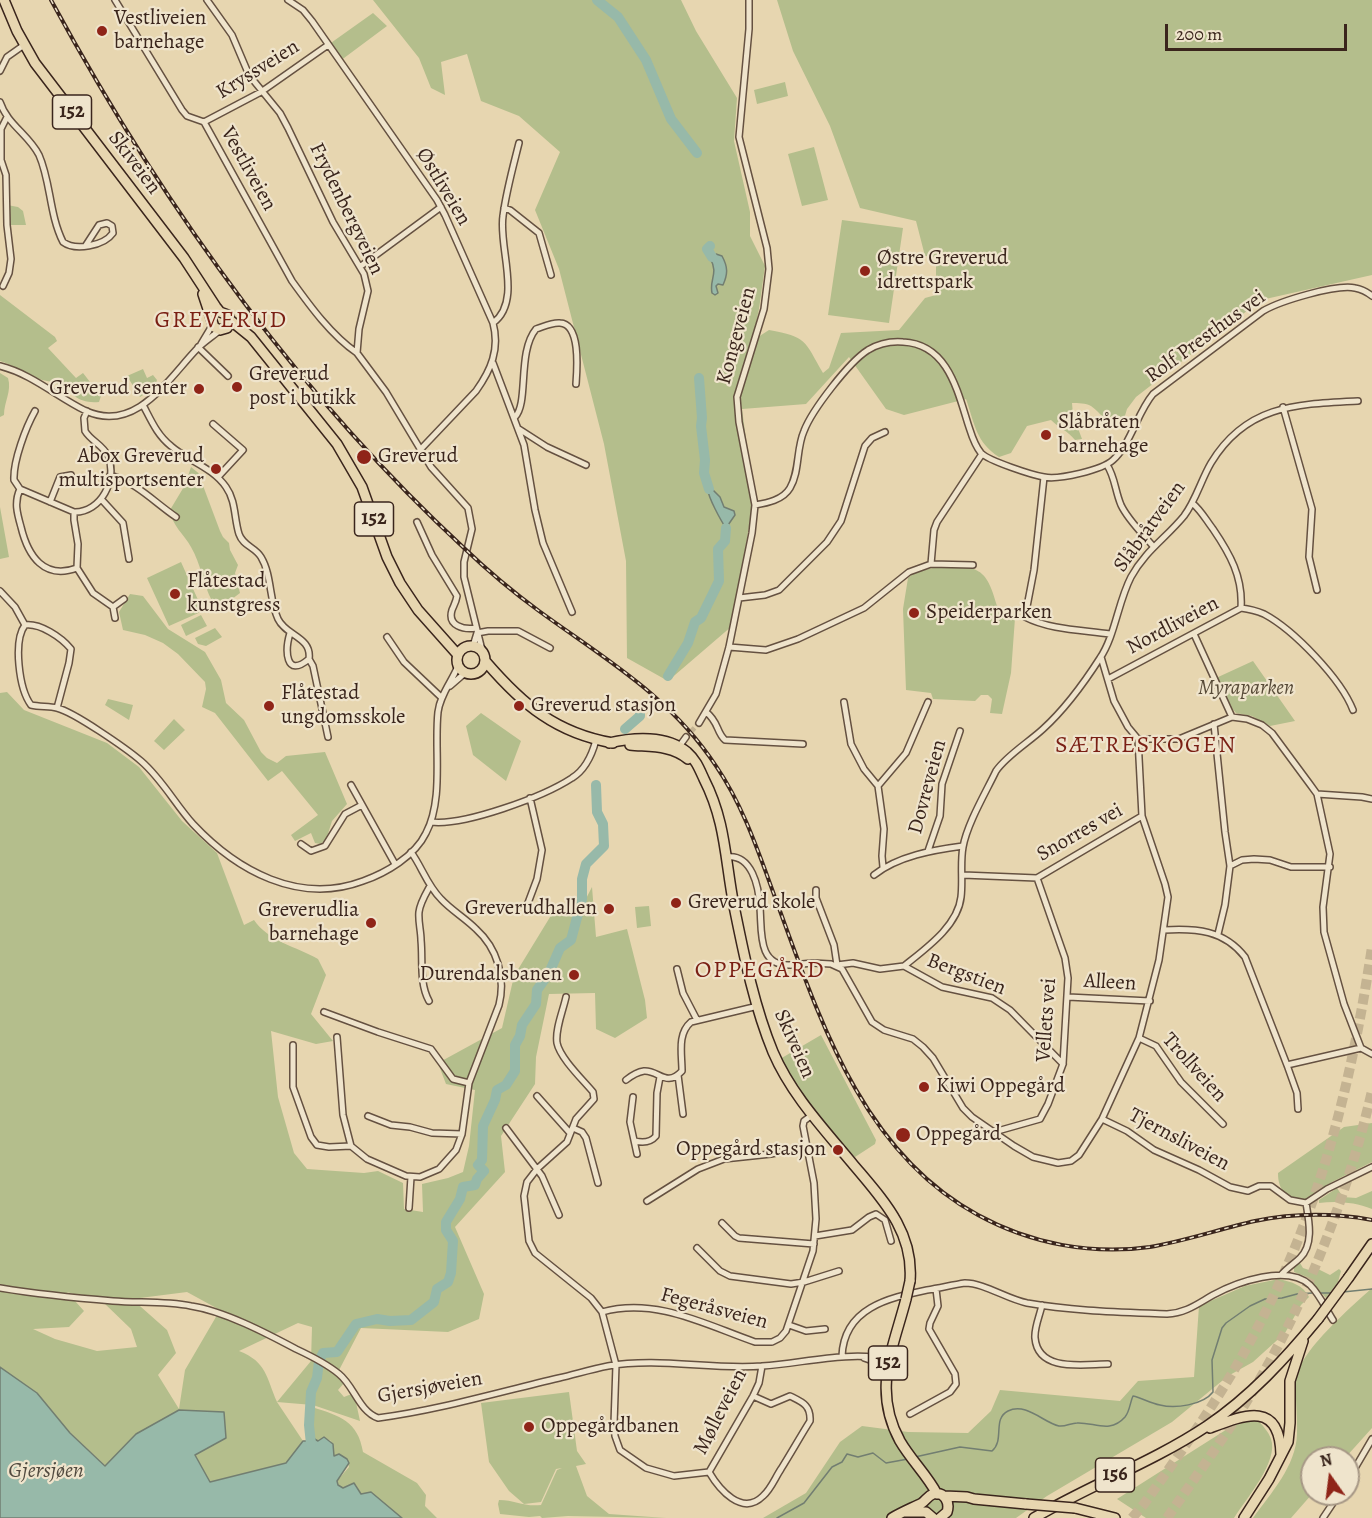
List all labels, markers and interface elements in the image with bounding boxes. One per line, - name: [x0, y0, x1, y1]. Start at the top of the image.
- place label: Vestliveien barnehage: [114, 6, 206, 56]
- scale bar: [1168, 12, 1350, 50]
- text: 200 m: [1176, 22, 1222, 46]
- marker: Vestliveien barnehage: [95, 24, 109, 38]
- street label: Kryssveien: [212, 35, 304, 105]
- road number: 152: [52, 95, 92, 129]
- street label: Vestliveien: [215, 123, 281, 215]
- street label: Skiveien: [102, 126, 166, 200]
- street label: Frydenbergveien: [303, 139, 389, 279]
- street label: Østliveien: [410, 144, 476, 230]
- place label: Østre Greverud idrettspark: [877, 246, 1008, 296]
- marker: Østre Greverud idrettspark: [858, 264, 872, 278]
- street label: Kongeveien: [712, 285, 762, 387]
- street label: Rolf Presthus vei: [1141, 285, 1271, 389]
- district label: GREVERUD: [154, 307, 288, 335]
- place label: Greverud post i butikk: [249, 362, 356, 412]
- place label: Greverud senter: [49, 376, 187, 402]
- marker: Greverud post i butikk: [230, 380, 244, 394]
- marker: Greverud senter: [192, 382, 206, 396]
- place label: Slåbråten barnehage: [1058, 410, 1148, 460]
- marker: Slåbråten barnehage: [1039, 428, 1053, 442]
- place label: Abox Greverud multisportsenter: [58, 444, 204, 494]
- place label: Greverud: [378, 444, 458, 470]
- marker: Greverud: [355, 448, 373, 466]
- marker: Abox Greverud multisportsenter: [209, 462, 223, 476]
- street label: Slåbråtveien: [1109, 477, 1191, 577]
- road number: 152: [354, 502, 394, 536]
- place label: Flåtestad kunstgress: [187, 569, 280, 619]
- marker: Flåtestad kunstgress: [168, 587, 182, 601]
- street label: Nordliveien: [1123, 591, 1223, 661]
- place label: Speiderparken: [926, 600, 1052, 626]
- marker: Speiderparken: [907, 606, 921, 620]
- park label: Myraparken: [1198, 676, 1294, 702]
- place label: Flåtestad ungdomsskole: [281, 681, 405, 731]
- place label: Greverud stasjon: [531, 693, 676, 719]
- marker: Flåtestad ungdomsskole: [262, 699, 276, 713]
- marker: Greverud stasjon: [512, 699, 526, 713]
- district label: SÆTRESKOGEN: [1055, 732, 1237, 760]
- street label: Dovreveien: [903, 737, 953, 837]
- street label: Snorres vei: [1033, 798, 1127, 868]
- place label: Greverud skole: [688, 890, 816, 916]
- place label: Greverudhallen: [465, 896, 597, 922]
- marker: Greverud skole: [669, 896, 683, 910]
- place label: Greverudlia barnehage: [258, 898, 359, 948]
- marker: Greverudhallen: [602, 902, 616, 916]
- marker: Greverudlia barnehage: [364, 916, 378, 930]
- street label: Bergstien: [923, 948, 1009, 1002]
- district label: OPPEGÅRD: [695, 957, 825, 985]
- place label: Durendalsbanen: [420, 962, 562, 988]
- marker: Durendalsbanen: [567, 968, 581, 982]
- street label: Alleen: [1083, 969, 1137, 997]
- street label: Vellets vei: [1031, 977, 1063, 1063]
- street label: Skiveien: [768, 1006, 820, 1082]
- street label: Trollveien: [1156, 1028, 1232, 1108]
- place label: Kiwi Oppegård: [936, 1074, 1065, 1100]
- marker: Kiwi Oppegård: [917, 1080, 931, 1094]
- street label: Tjernsliveien: [1124, 1103, 1234, 1177]
- place label: Oppegård: [916, 1122, 1001, 1148]
- marker: Oppegård: [894, 1126, 912, 1144]
- place label: Oppegård stasjon: [676, 1137, 826, 1163]
- marker: Oppegård stasjon: [831, 1143, 845, 1157]
- street label: Fegeråsveien: [657, 1283, 771, 1335]
- road number: 152: [868, 1346, 908, 1380]
- street label: Mølleveien: [689, 1365, 753, 1459]
- street label: Gjersjøveien: [376, 1366, 484, 1410]
- place label: Oppegårdbanen: [541, 1414, 679, 1440]
- marker: Oppegårdbanen: [522, 1420, 536, 1434]
- north arrow: [1300, 1446, 1360, 1506]
- text: N: [1318, 1448, 1334, 1473]
- road number: 156: [1096, 1458, 1134, 1492]
- water label: Gjersjøen: [8, 1459, 84, 1485]

